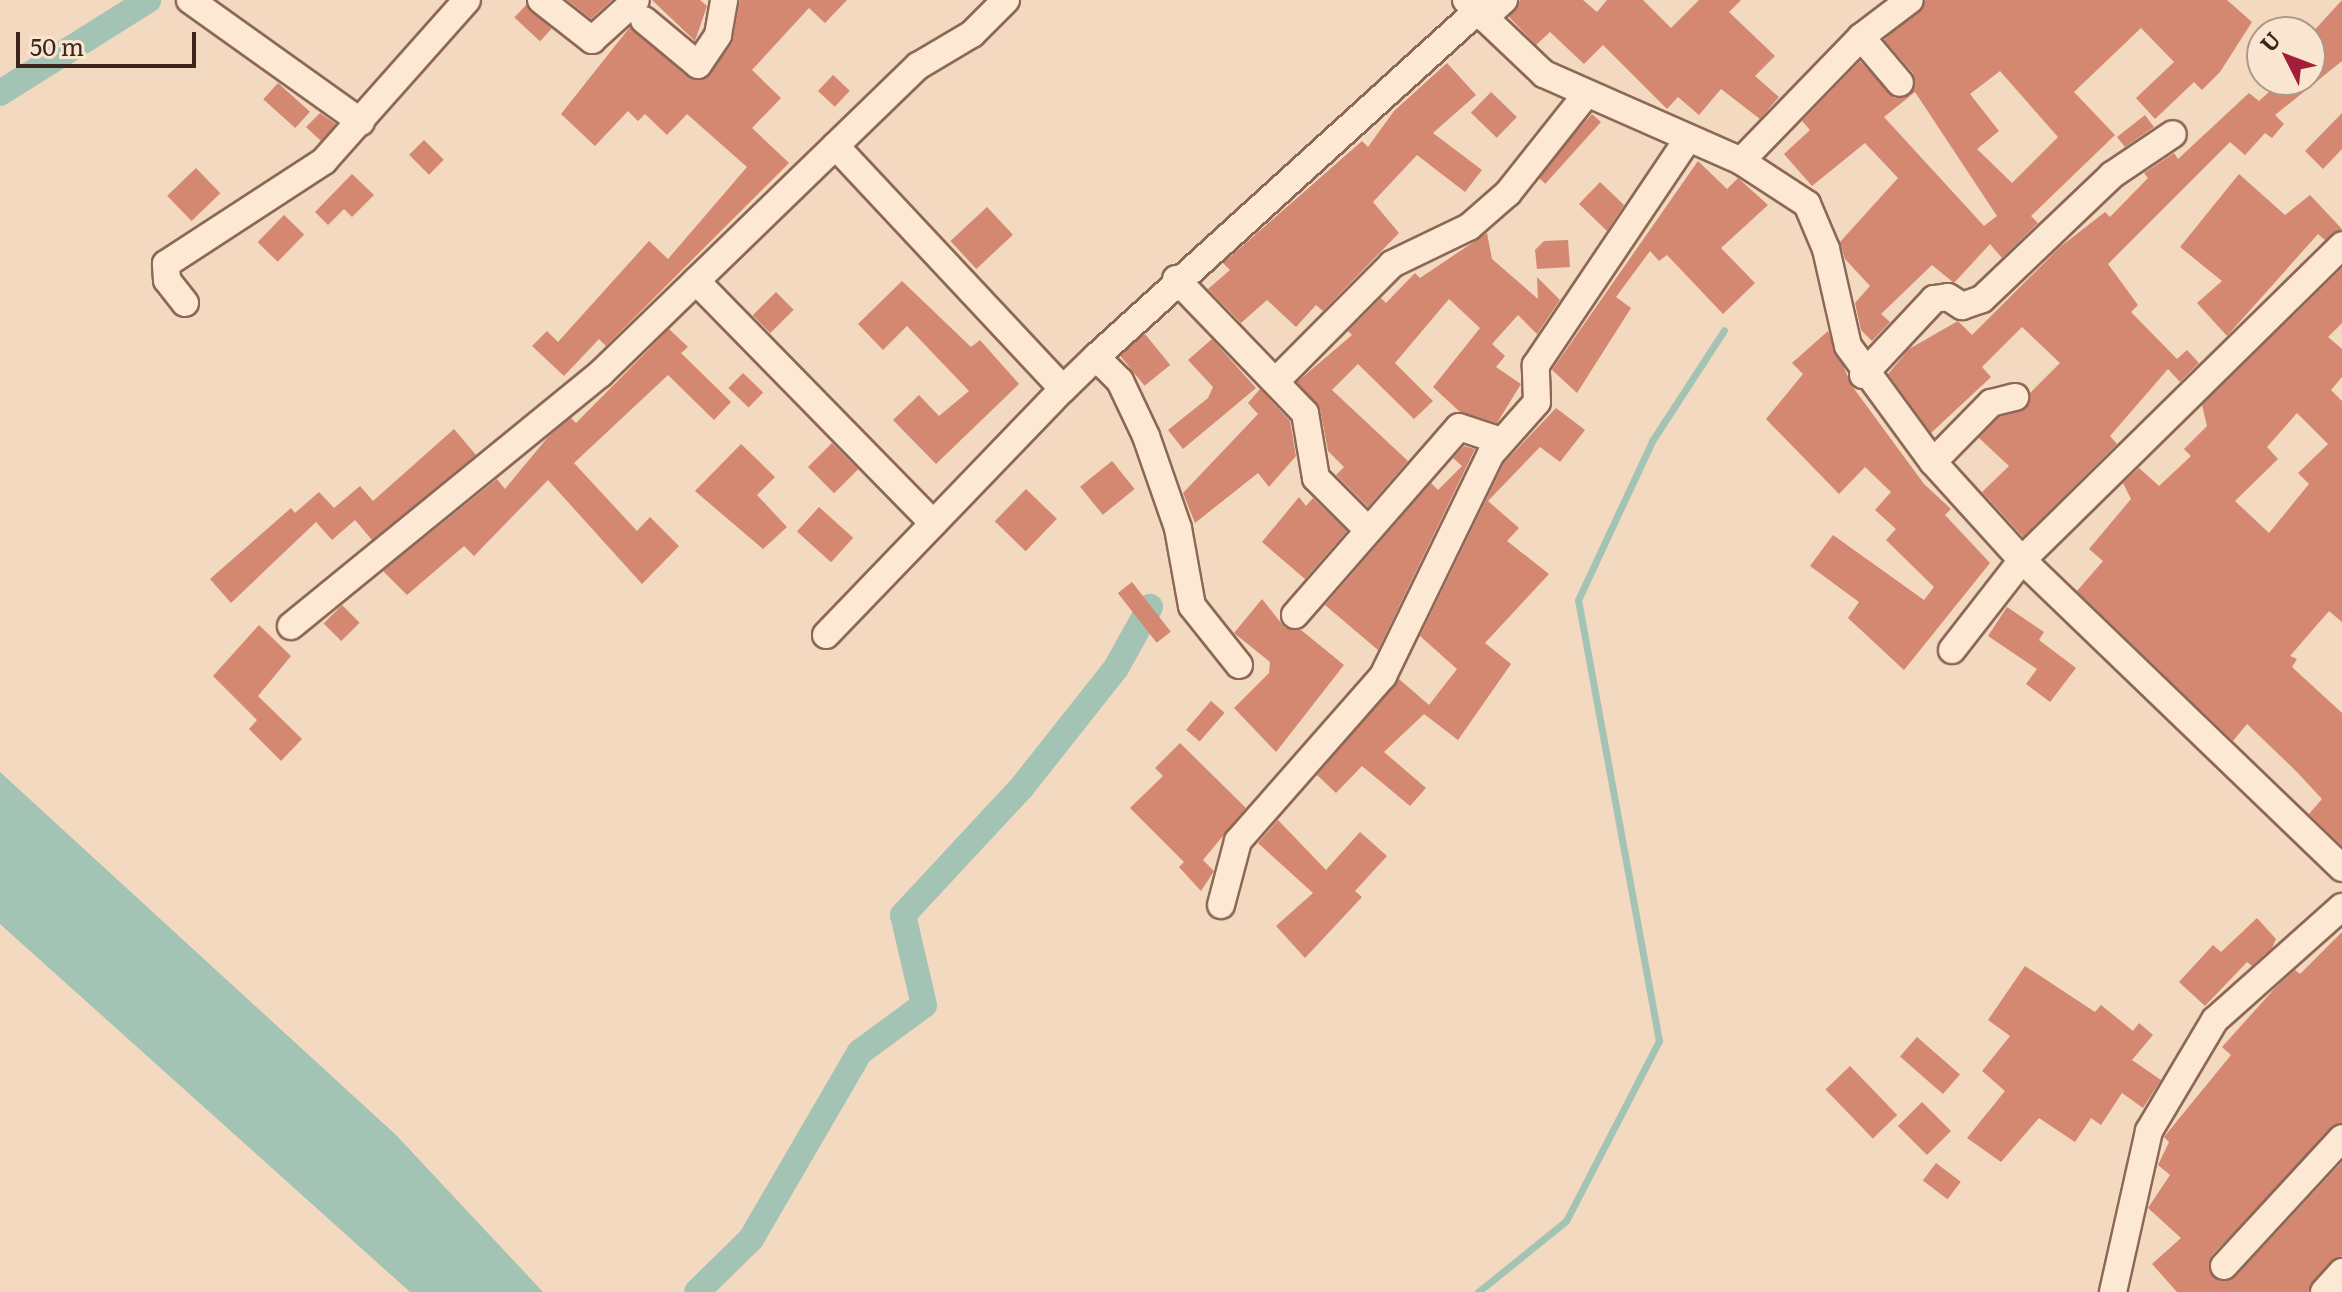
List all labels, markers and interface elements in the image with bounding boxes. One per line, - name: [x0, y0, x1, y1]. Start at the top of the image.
- scale bar: [20, 16, 200, 66]
- north arrow: [2246, 16, 2326, 96]
- text: U: [2251, 23, 2287, 58]
- text: 50 m: [30, 28, 84, 63]

